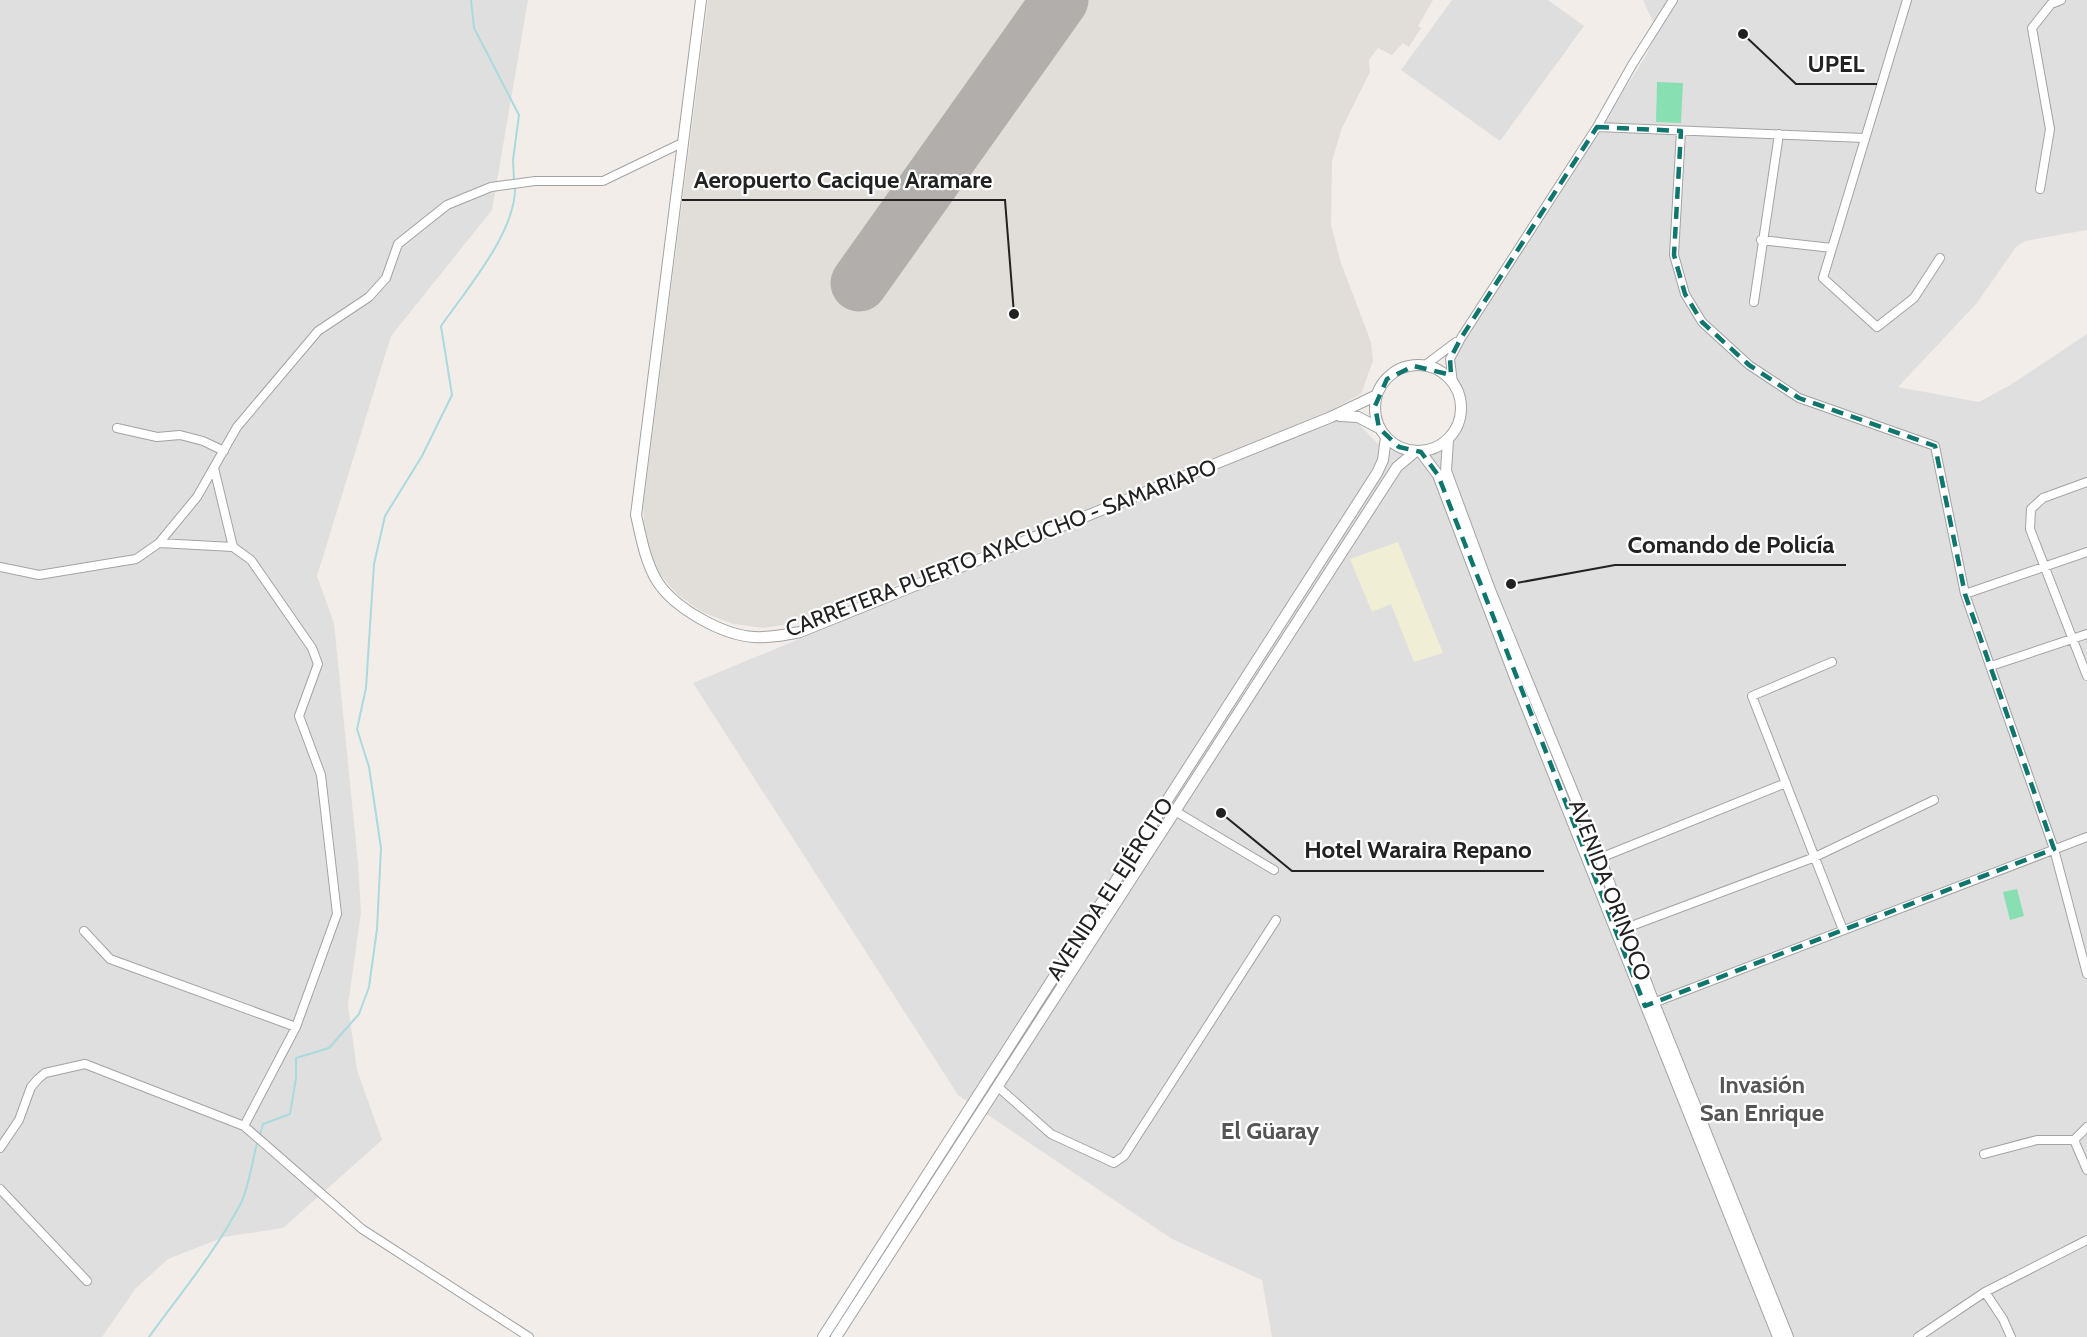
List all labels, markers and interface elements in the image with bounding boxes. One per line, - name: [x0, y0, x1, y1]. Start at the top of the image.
- callout: UPEL: [1796, 42, 1877, 84]
- text: UPEL: [1807, 49, 1865, 78]
- callout: Aeropuerto Cacique Aramare: [682, 158, 1005, 200]
- text: Aeropuerto Cacique Aramare: [694, 165, 992, 194]
- street label: CARRETERA PUERTO AYACUCHO - SAMARIAPO: [782, 453, 1220, 643]
- callout: Comando de Policía: [1615, 523, 1846, 565]
- text: Comando de Policía: [1628, 530, 1834, 559]
- street label: AVENIDA EL EJÉRCITO: [1041, 793, 1179, 985]
- street label: AVENIDA ORINOCO: [1563, 796, 1657, 984]
- callout: Hotel Waraira Repano: [1292, 829, 1544, 871]
- text: Hotel Waraira Repano: [1304, 835, 1532, 864]
- district label: Invasión San Enrique: [1700, 1070, 1824, 1127]
- district label: El Güaray: [1221, 1116, 1319, 1145]

